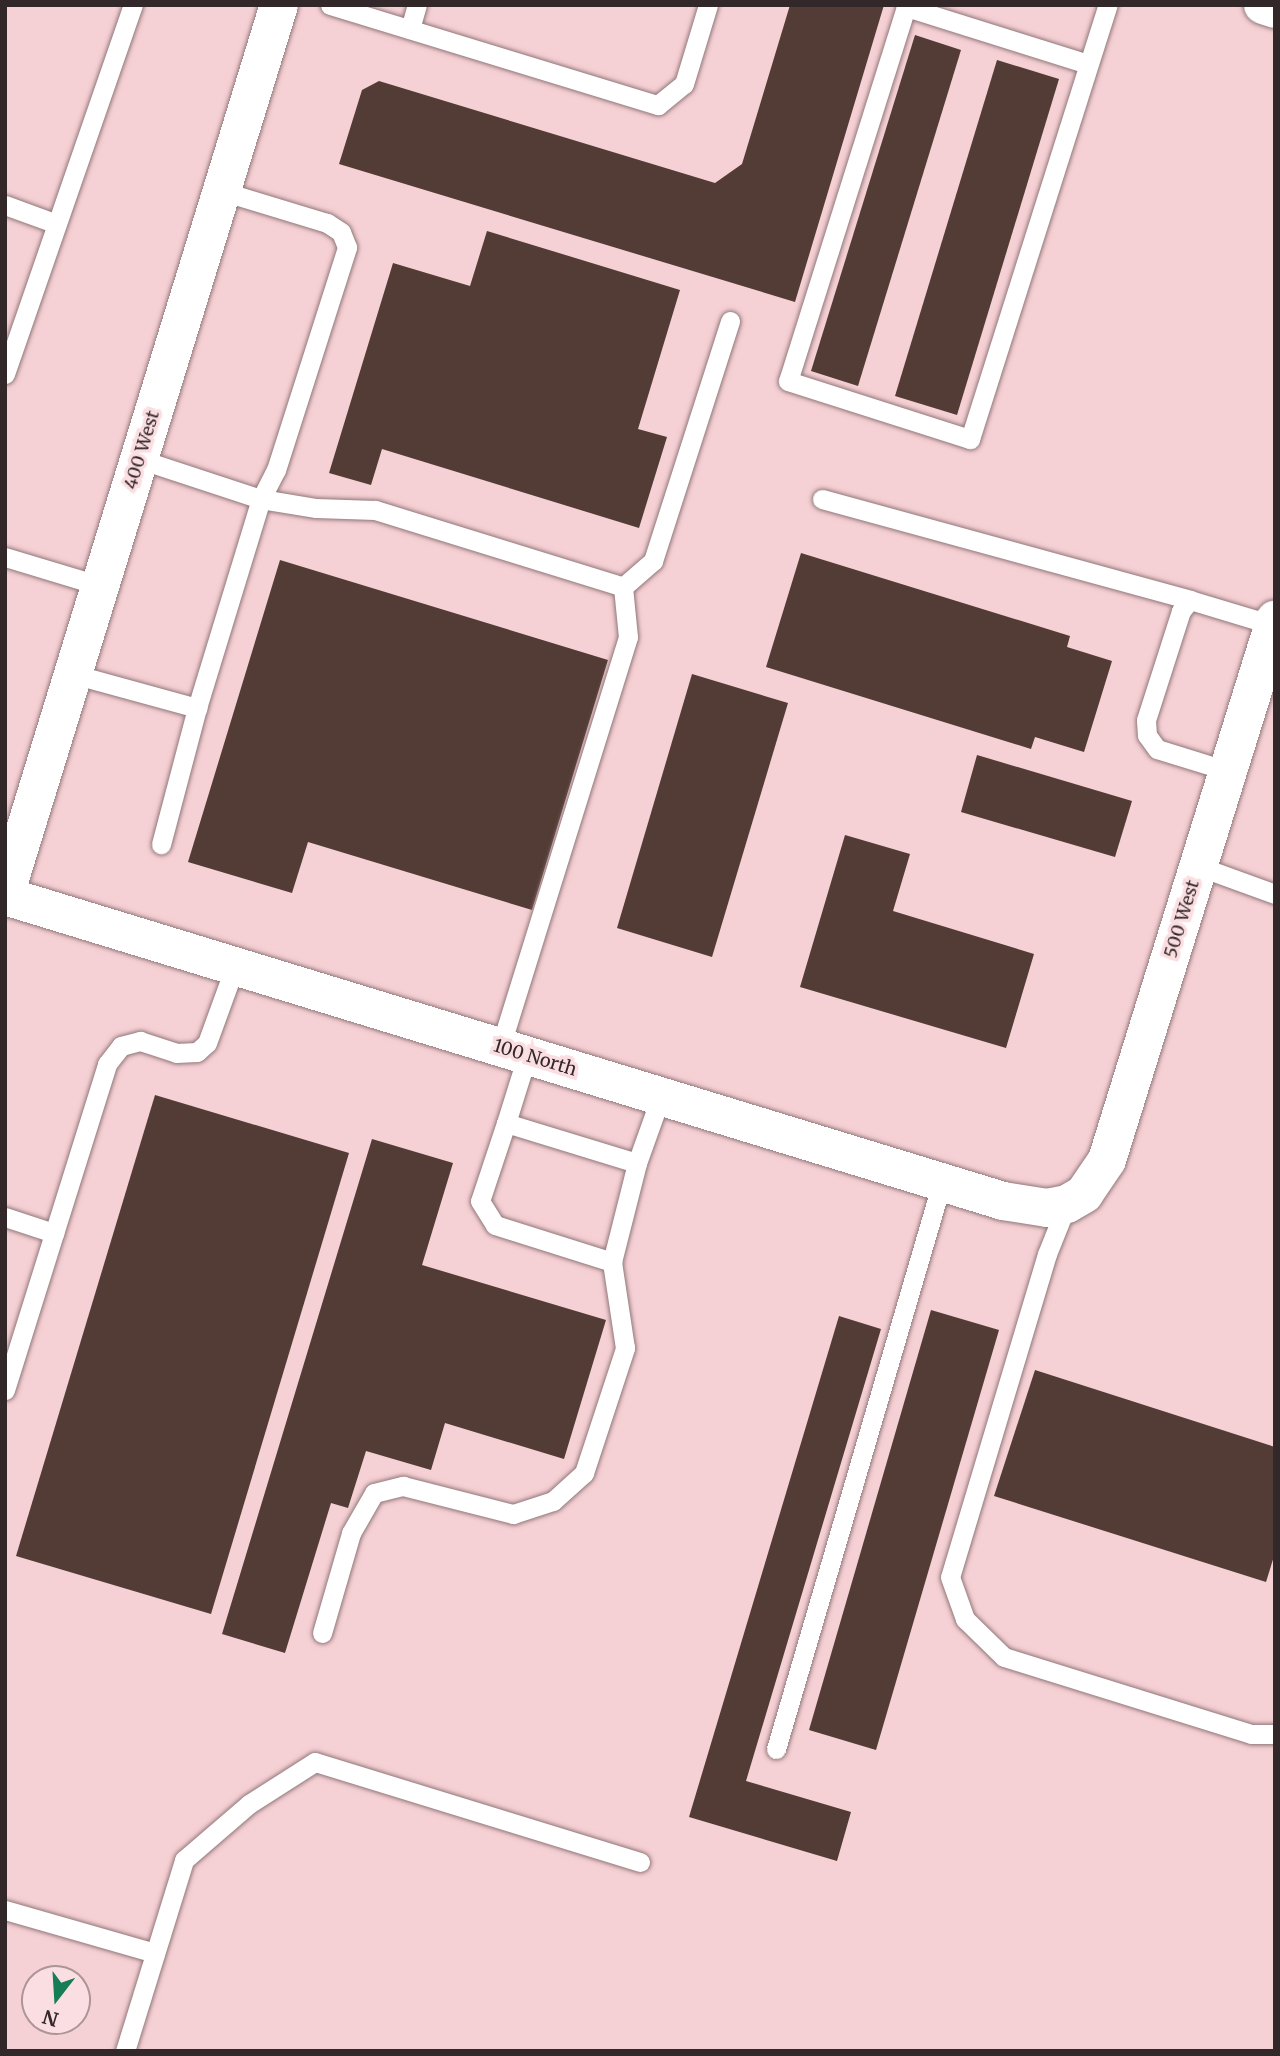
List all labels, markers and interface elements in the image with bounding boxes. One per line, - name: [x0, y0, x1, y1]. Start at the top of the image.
- street label: 400 West: [120, 408, 164, 492]
- street label: 500 West: [1160, 877, 1204, 961]
- street label: 100 North: [491, 1035, 579, 1081]
- north arrow: [21, 1965, 91, 2035]
- text: N: [40, 2005, 61, 2032]

